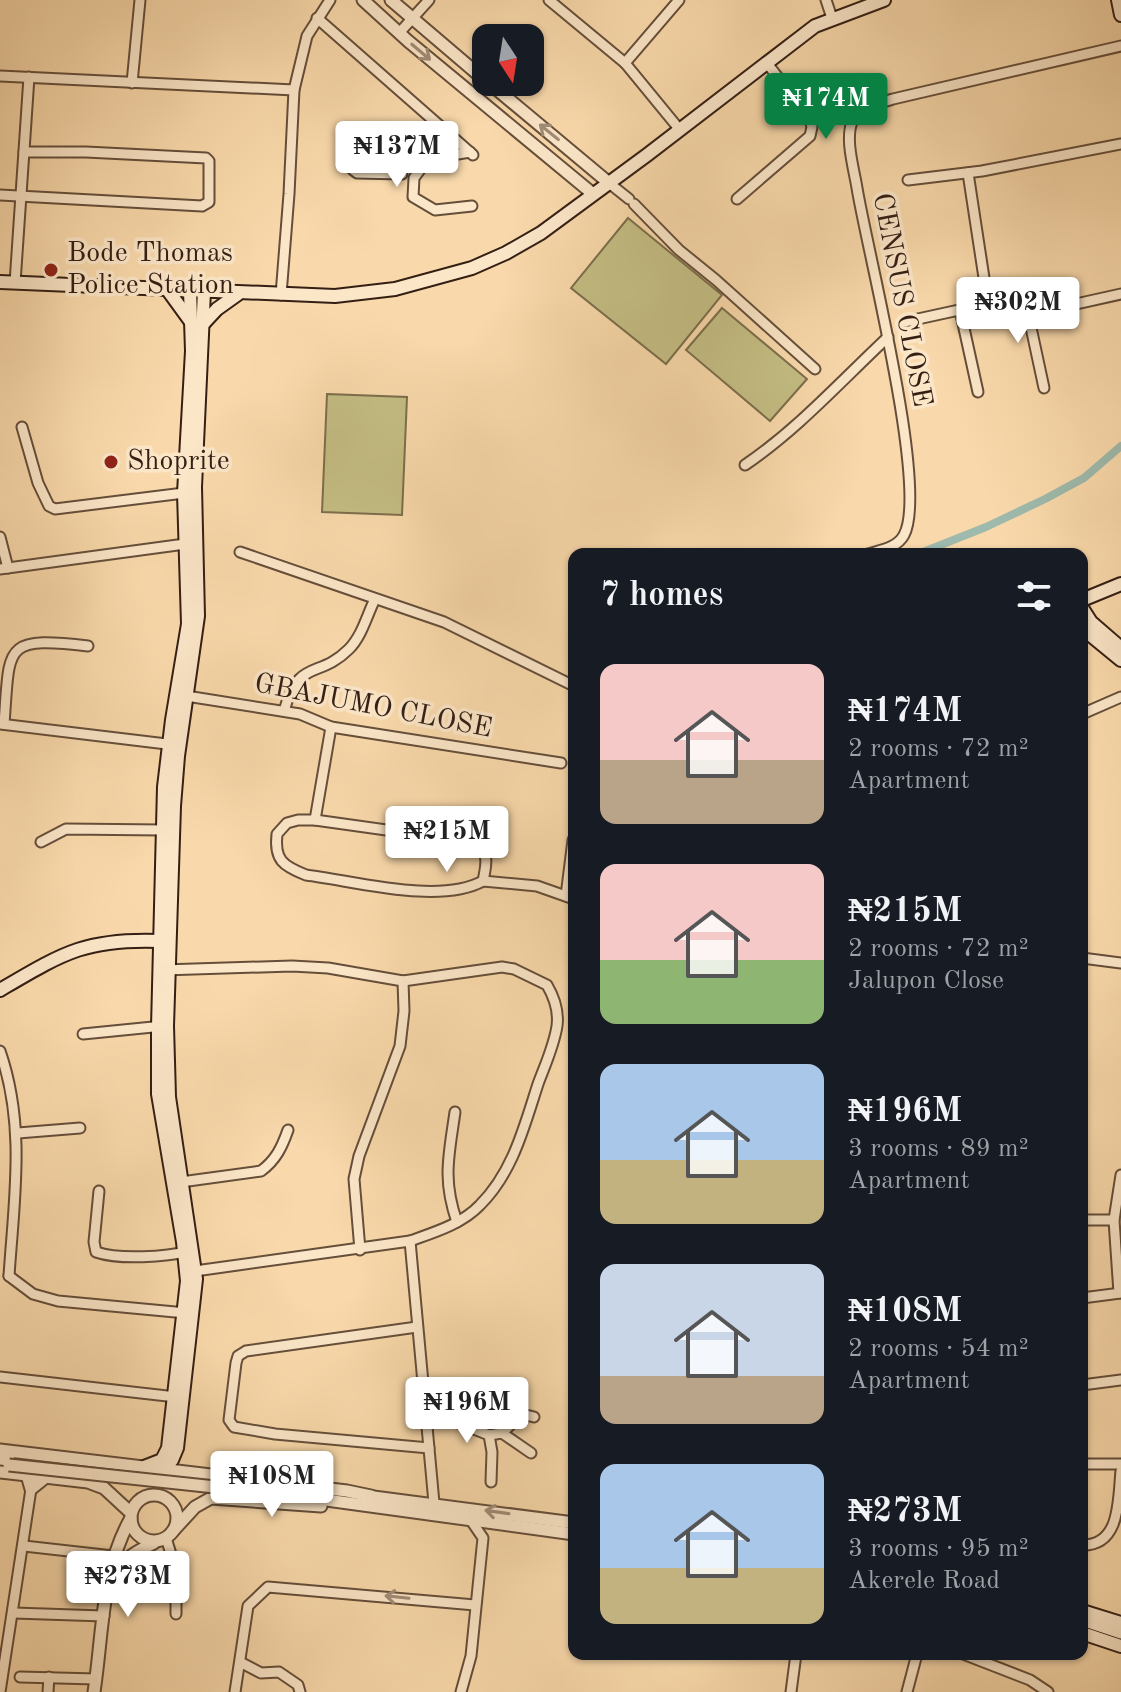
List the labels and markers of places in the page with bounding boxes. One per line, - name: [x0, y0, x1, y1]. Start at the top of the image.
- pin: ₦174M: [770, 73, 882, 141]
- pin: ₦137M: [341, 121, 453, 189]
- place label: Bode Thomas Police Station: [67, 240, 234, 300]
- marker: Bode Thomas Police Station: [42, 261, 60, 279]
- pin: ₦302M: [962, 277, 1074, 345]
- place label: Shoprite: [127, 448, 230, 476]
- marker: Shoprite: [102, 453, 120, 471]
- pin: ₦215M: [391, 806, 503, 874]
- pin: ₦196M: [411, 1377, 523, 1445]
- pin: ₦108M: [216, 1451, 328, 1519]
- pin: ₦273M: [72, 1551, 184, 1619]

